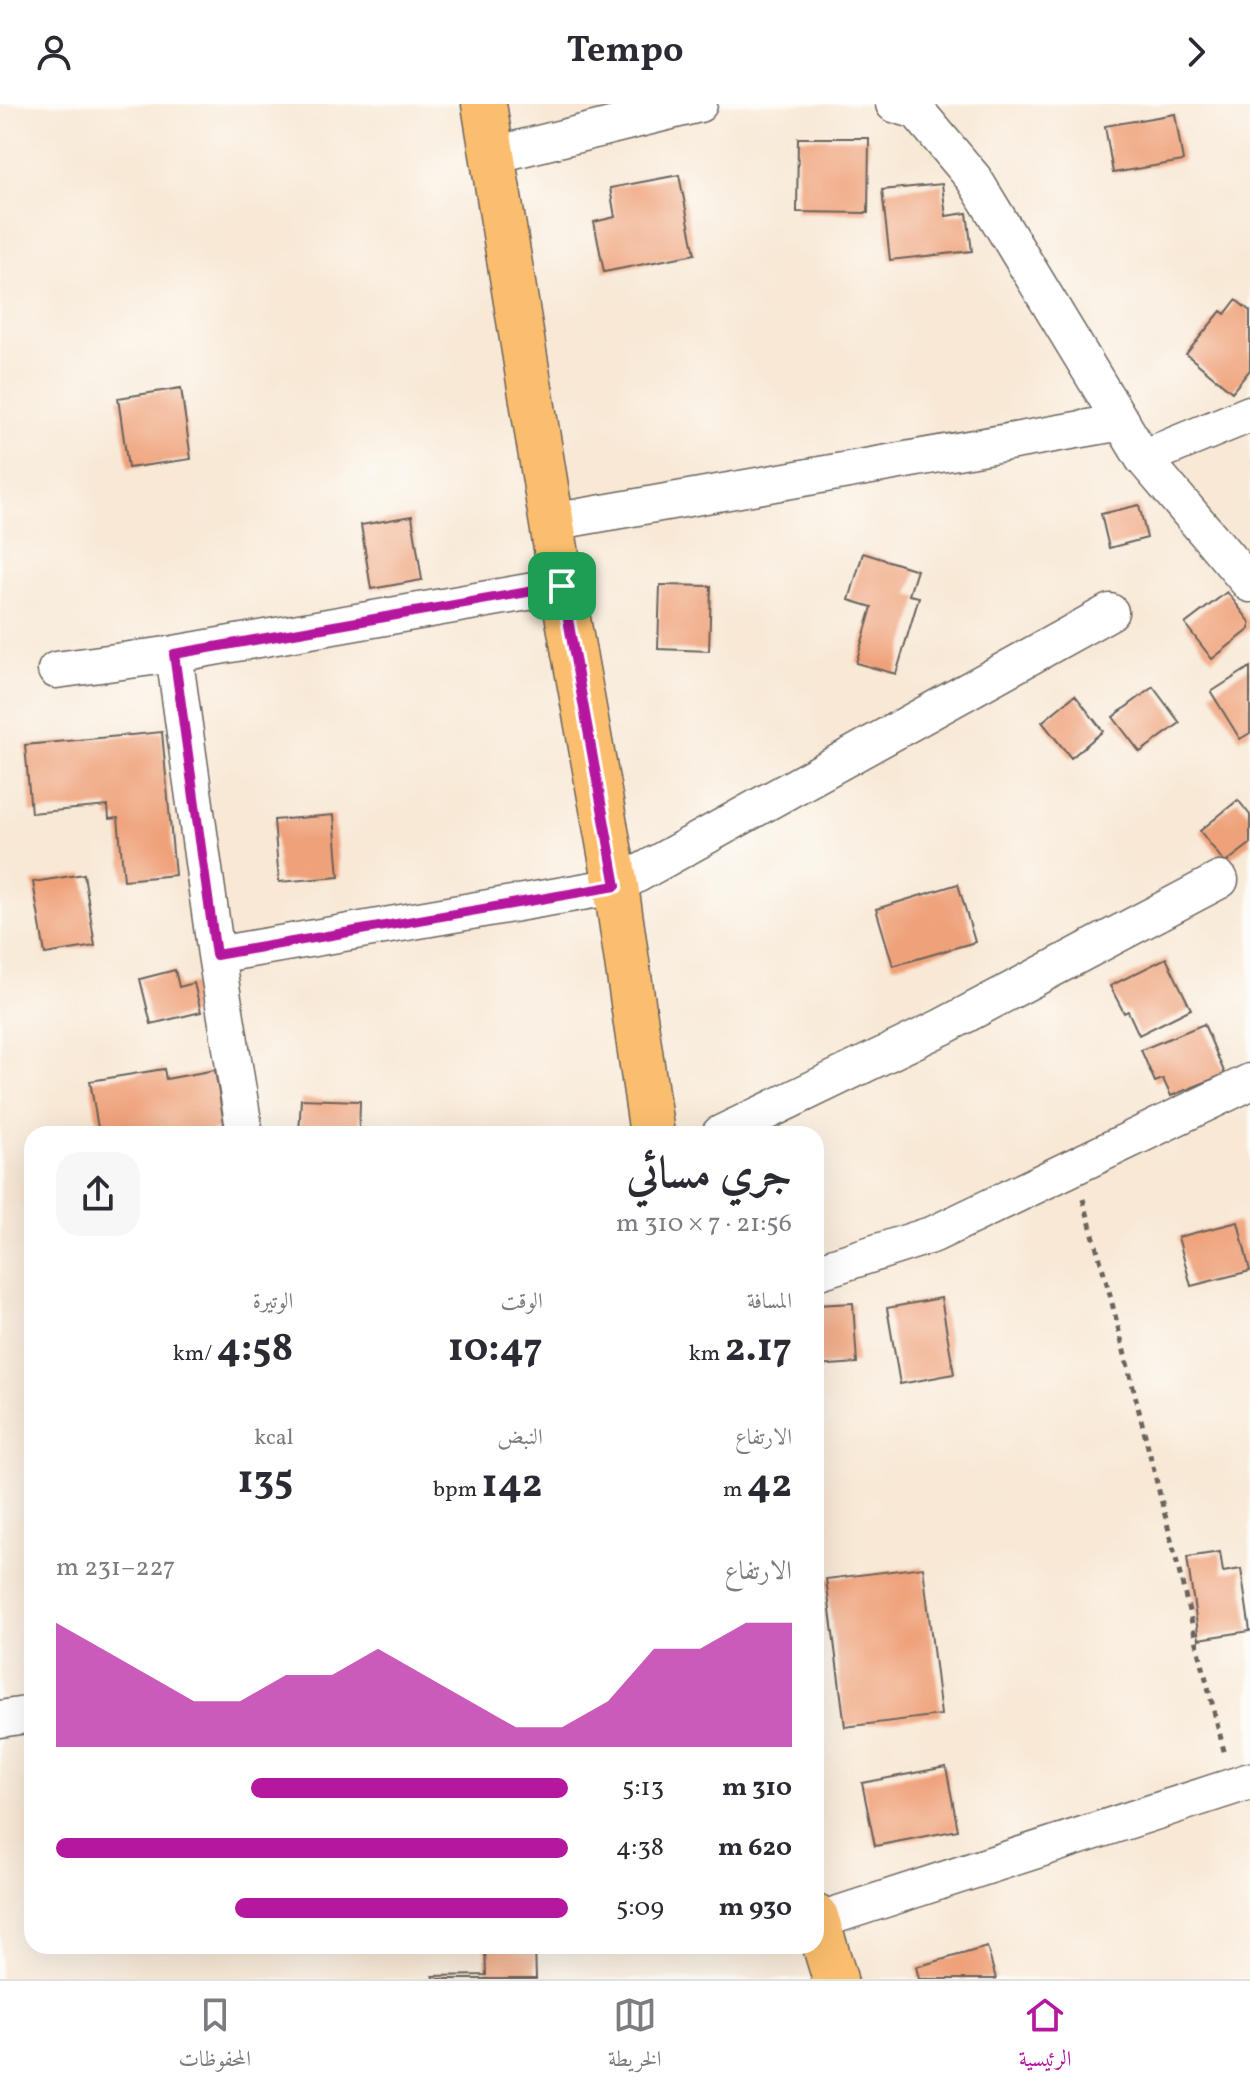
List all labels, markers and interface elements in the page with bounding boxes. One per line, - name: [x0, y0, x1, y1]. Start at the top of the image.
- text: Tempo: [567, 27, 684, 77]
- icon: person: [32, 30, 76, 74]
- icon: forward: [1174, 30, 1218, 74]
- pin: [528, 552, 596, 620]
- icon: arrive: [540, 564, 584, 608]
- text: جري مسائي: [626, 1145, 792, 1206]
- button: share: [56, 1152, 140, 1236]
- text: 21:56 · 7 × 310 m: [616, 1206, 792, 1242]
- text: الوتيرة: [253, 1287, 293, 1318]
- text: الوقت: [501, 1287, 543, 1318]
- text: المسافة: [747, 1287, 792, 1318]
- text: 4:58: [217, 1322, 293, 1378]
- text: 10:47: [448, 1322, 543, 1378]
- text: 2.17: [725, 1322, 792, 1378]
- text: /km: [173, 1339, 217, 1370]
- text: km: [689, 1339, 725, 1370]
- text: kcal: [254, 1423, 293, 1454]
- text: النبض: [497, 1423, 543, 1454]
- text: الارتفاع: [735, 1423, 792, 1454]
- text: 135: [238, 1454, 293, 1510]
- text: 142: [482, 1458, 543, 1514]
- text: 42: [747, 1458, 792, 1514]
- text: bpm: [433, 1475, 482, 1506]
- text: m: [723, 1475, 747, 1506]
- text: 227–231 m: [56, 1550, 175, 1586]
- text: الارتفاع: [725, 1554, 792, 1590]
- text: 5:13: [622, 1770, 664, 1806]
- text: 310 m: [722, 1770, 792, 1806]
- text: 4:38: [616, 1830, 664, 1866]
- text: 620 m: [718, 1830, 792, 1866]
- text: 5:09: [616, 1890, 664, 1926]
- text: 930 m: [719, 1890, 792, 1926]
- tab: المحفوظات: [179, 1993, 251, 2080]
- tab: الخريطة: [608, 1993, 662, 2080]
- tab: الرئيسية: [1019, 1993, 1071, 2080]

